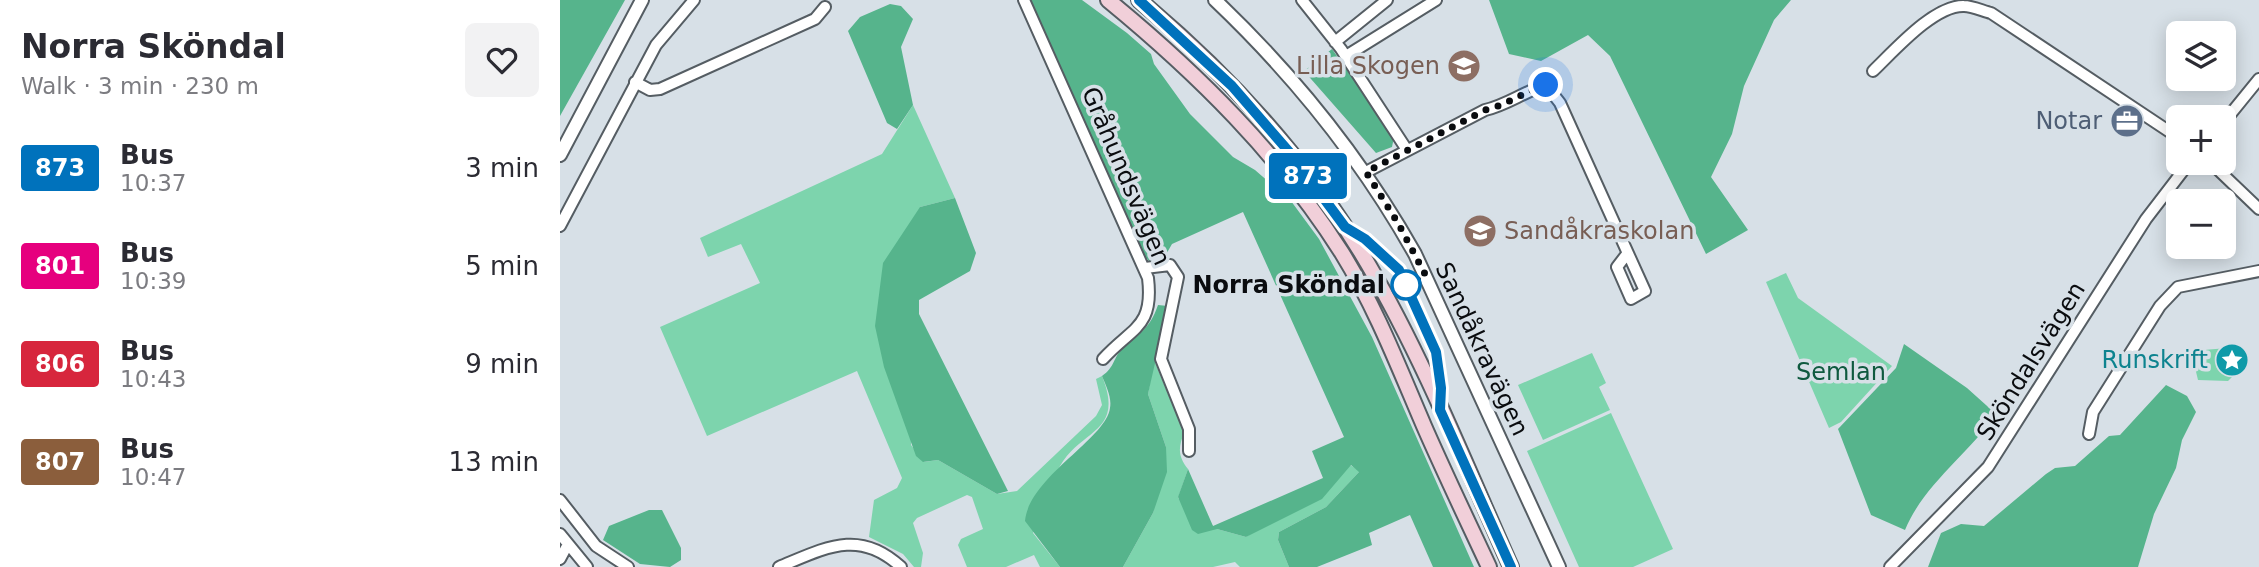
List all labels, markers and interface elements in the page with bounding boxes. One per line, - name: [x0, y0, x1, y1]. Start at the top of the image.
- map controls: [2166, 21, 2236, 259]
- button: layers: [2166, 21, 2236, 91]
- button: heart: [465, 23, 539, 97]
- text: Norra Sköndal: [21, 27, 286, 66]
- school or university icon: Lilla Skogen: [1445, 47, 1483, 85]
- place label: Lilla Skogen: [1296, 52, 1440, 80]
- your location: [1528, 67, 1563, 102]
- text: Walk · 3 min · 230 m: [21, 73, 259, 99]
- street label: Gråhundsvägen: [1076, 82, 1177, 269]
- office icon: Notar: [2108, 102, 2146, 140]
- button: +: [2166, 105, 2236, 175]
- place label: Notar: [2035, 107, 2102, 135]
- text: Bus: [120, 140, 174, 170]
- text: 3 min: [465, 153, 539, 183]
- line badge: 873: [1268, 153, 1348, 199]
- text: 873: [35, 154, 85, 182]
- text: 873: [1283, 162, 1333, 190]
- text: 10:37: [120, 170, 186, 196]
- button: −: [2166, 189, 2236, 259]
- school or university icon: Sandåkraskolan: [1461, 212, 1499, 250]
- place label: Sandåkraskolan: [1504, 216, 1694, 245]
- text: Bus: [120, 238, 174, 268]
- text: 5 min: [465, 251, 539, 281]
- text: 801: [35, 252, 85, 280]
- street label: Sandåkravägen: [1430, 258, 1535, 440]
- text: 10:39: [120, 268, 186, 294]
- marker: Norra Sköndal: [1391, 270, 1421, 300]
- place label: Norra Sköndal: [1192, 271, 1385, 299]
- street label: Sköndalsvägen: [1971, 277, 2091, 445]
- text: Bus: [120, 336, 174, 366]
- place icon: Runskrift: [2213, 341, 2251, 379]
- place label: Runskrift: [2102, 346, 2208, 374]
- text: 9 min: [465, 349, 539, 379]
- text: 806: [35, 350, 85, 378]
- park label: Semlan: [1796, 358, 1886, 386]
- text: 10:43: [120, 366, 186, 392]
- text: Bus: [120, 434, 174, 464]
- text: 13 min: [449, 447, 539, 477]
- text: 807: [35, 448, 85, 476]
- text: 10:47: [120, 464, 186, 490]

